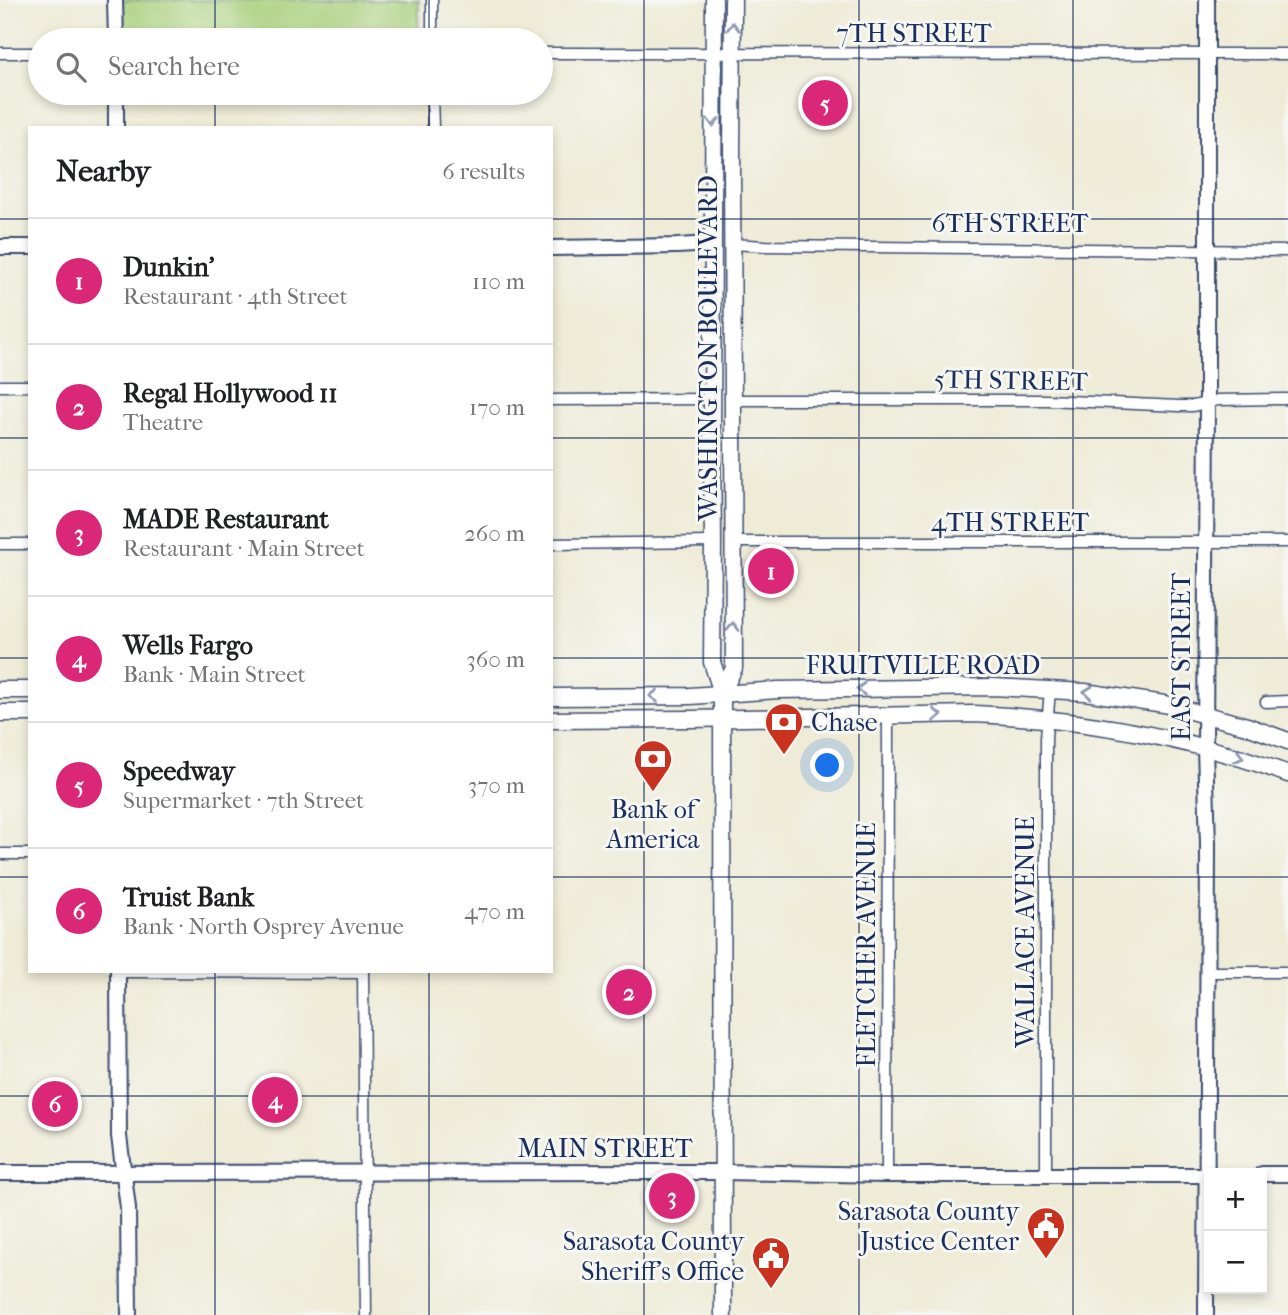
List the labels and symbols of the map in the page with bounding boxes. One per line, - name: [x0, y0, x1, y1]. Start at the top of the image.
- street label: 7TH STREET: [836, 18, 992, 49]
- one-way arrow: [725, 21, 741, 32]
- pin: 5: [802, 77, 848, 129]
- one-way arrow: [705, 117, 721, 128]
- street label: WASHINGTON BOULEVARD: [693, 175, 724, 522]
- street label: 6TH STREET: [932, 208, 1089, 239]
- street label: 5TH STREET: [934, 364, 1089, 397]
- street label: 4TH STREET: [931, 507, 1090, 538]
- pin: 1: [748, 545, 794, 597]
- street label: EAST STREET: [1166, 572, 1197, 741]
- one-way arrow: [726, 621, 741, 632]
- street label: FRUITVILLE ROAD: [806, 650, 1040, 681]
- one-way arrow: [855, 682, 866, 697]
- one-way arrow: [1082, 685, 1094, 700]
- one-way arrow: [648, 688, 659, 704]
- bank icon: Chase: [763, 701, 805, 756]
- place label: Chase: [811, 707, 878, 738]
- one-way arrow: [932, 707, 943, 723]
- bank icon: Bank of America: [632, 738, 674, 793]
- your location: [810, 748, 844, 782]
- one-way arrow: [1233, 749, 1245, 763]
- place label: Bank of America: [605, 794, 701, 855]
- street label: WALLACE AVENUE: [1010, 816, 1041, 1049]
- street label: FLETCHER AVENUE: [851, 822, 882, 1068]
- pin: 2: [606, 966, 652, 1018]
- pin: 4: [252, 1074, 298, 1126]
- pin: 6: [32, 1078, 78, 1130]
- street label: MAIN STREET: [517, 1133, 693, 1164]
- pin: 3: [649, 1170, 695, 1222]
- place label: Sarasota County Justice Center: [838, 1196, 1020, 1257]
- public building icon: Sarasota County Justice Center: [1025, 1205, 1067, 1260]
- place label: Sarasota County Sheriff's Office: [563, 1226, 745, 1287]
- public building icon: Sarasota County Sheriff's Office: [750, 1235, 792, 1290]

